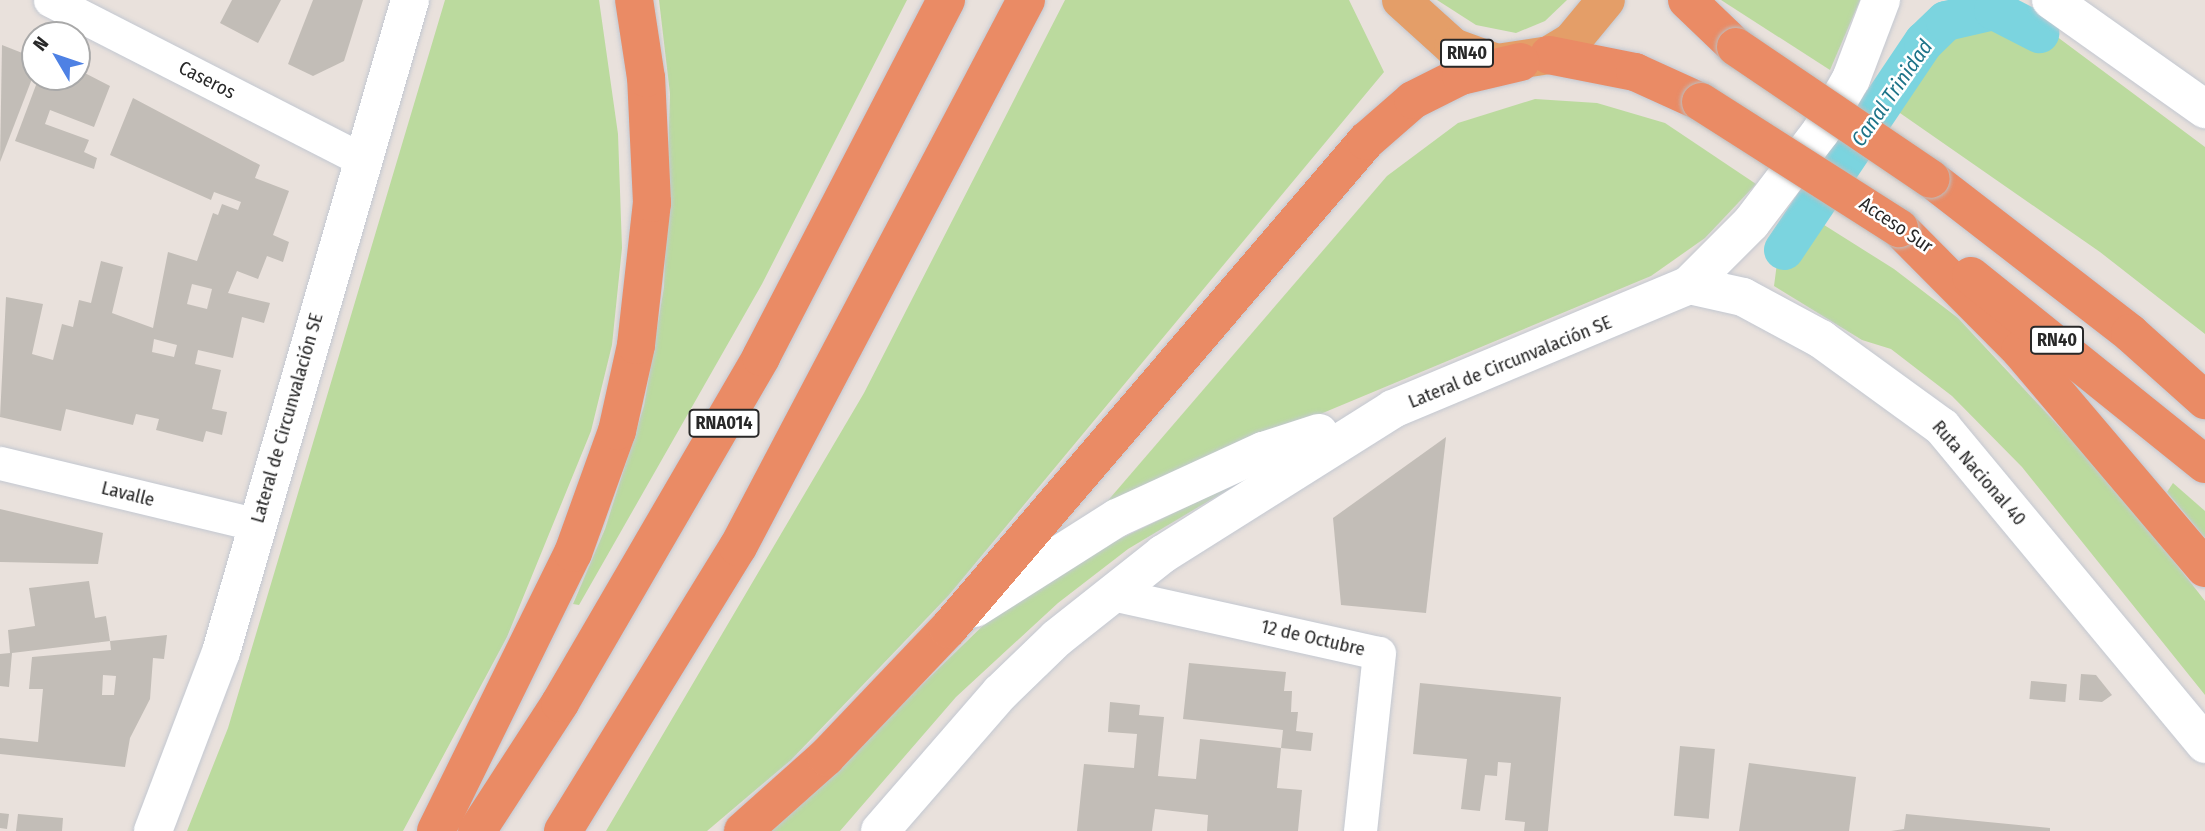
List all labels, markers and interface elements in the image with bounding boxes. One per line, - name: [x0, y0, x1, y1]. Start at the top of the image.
- north arrow: [21, 21, 91, 91]
- text: N: [28, 32, 53, 55]
- water label: Canal Trinidad: [1846, 35, 1938, 151]
- road number: RN40: [1439, 38, 1495, 68]
- street label: Caseros: [175, 56, 239, 104]
- street label: Acceso Sur: [1855, 192, 1937, 258]
- street label: Lateral de Circunvalación SE: [246, 310, 328, 526]
- street label: Lateral de Circunvalación SE: [1405, 311, 1615, 413]
- road number: RN40: [2029, 326, 2085, 354]
- road number: RNA014: [687, 408, 761, 438]
- street label: Ruta Nacional 40: [1927, 416, 2031, 530]
- street label: Lavalle: [99, 476, 157, 512]
- street label: 12 de Octubre: [1259, 615, 1367, 661]

